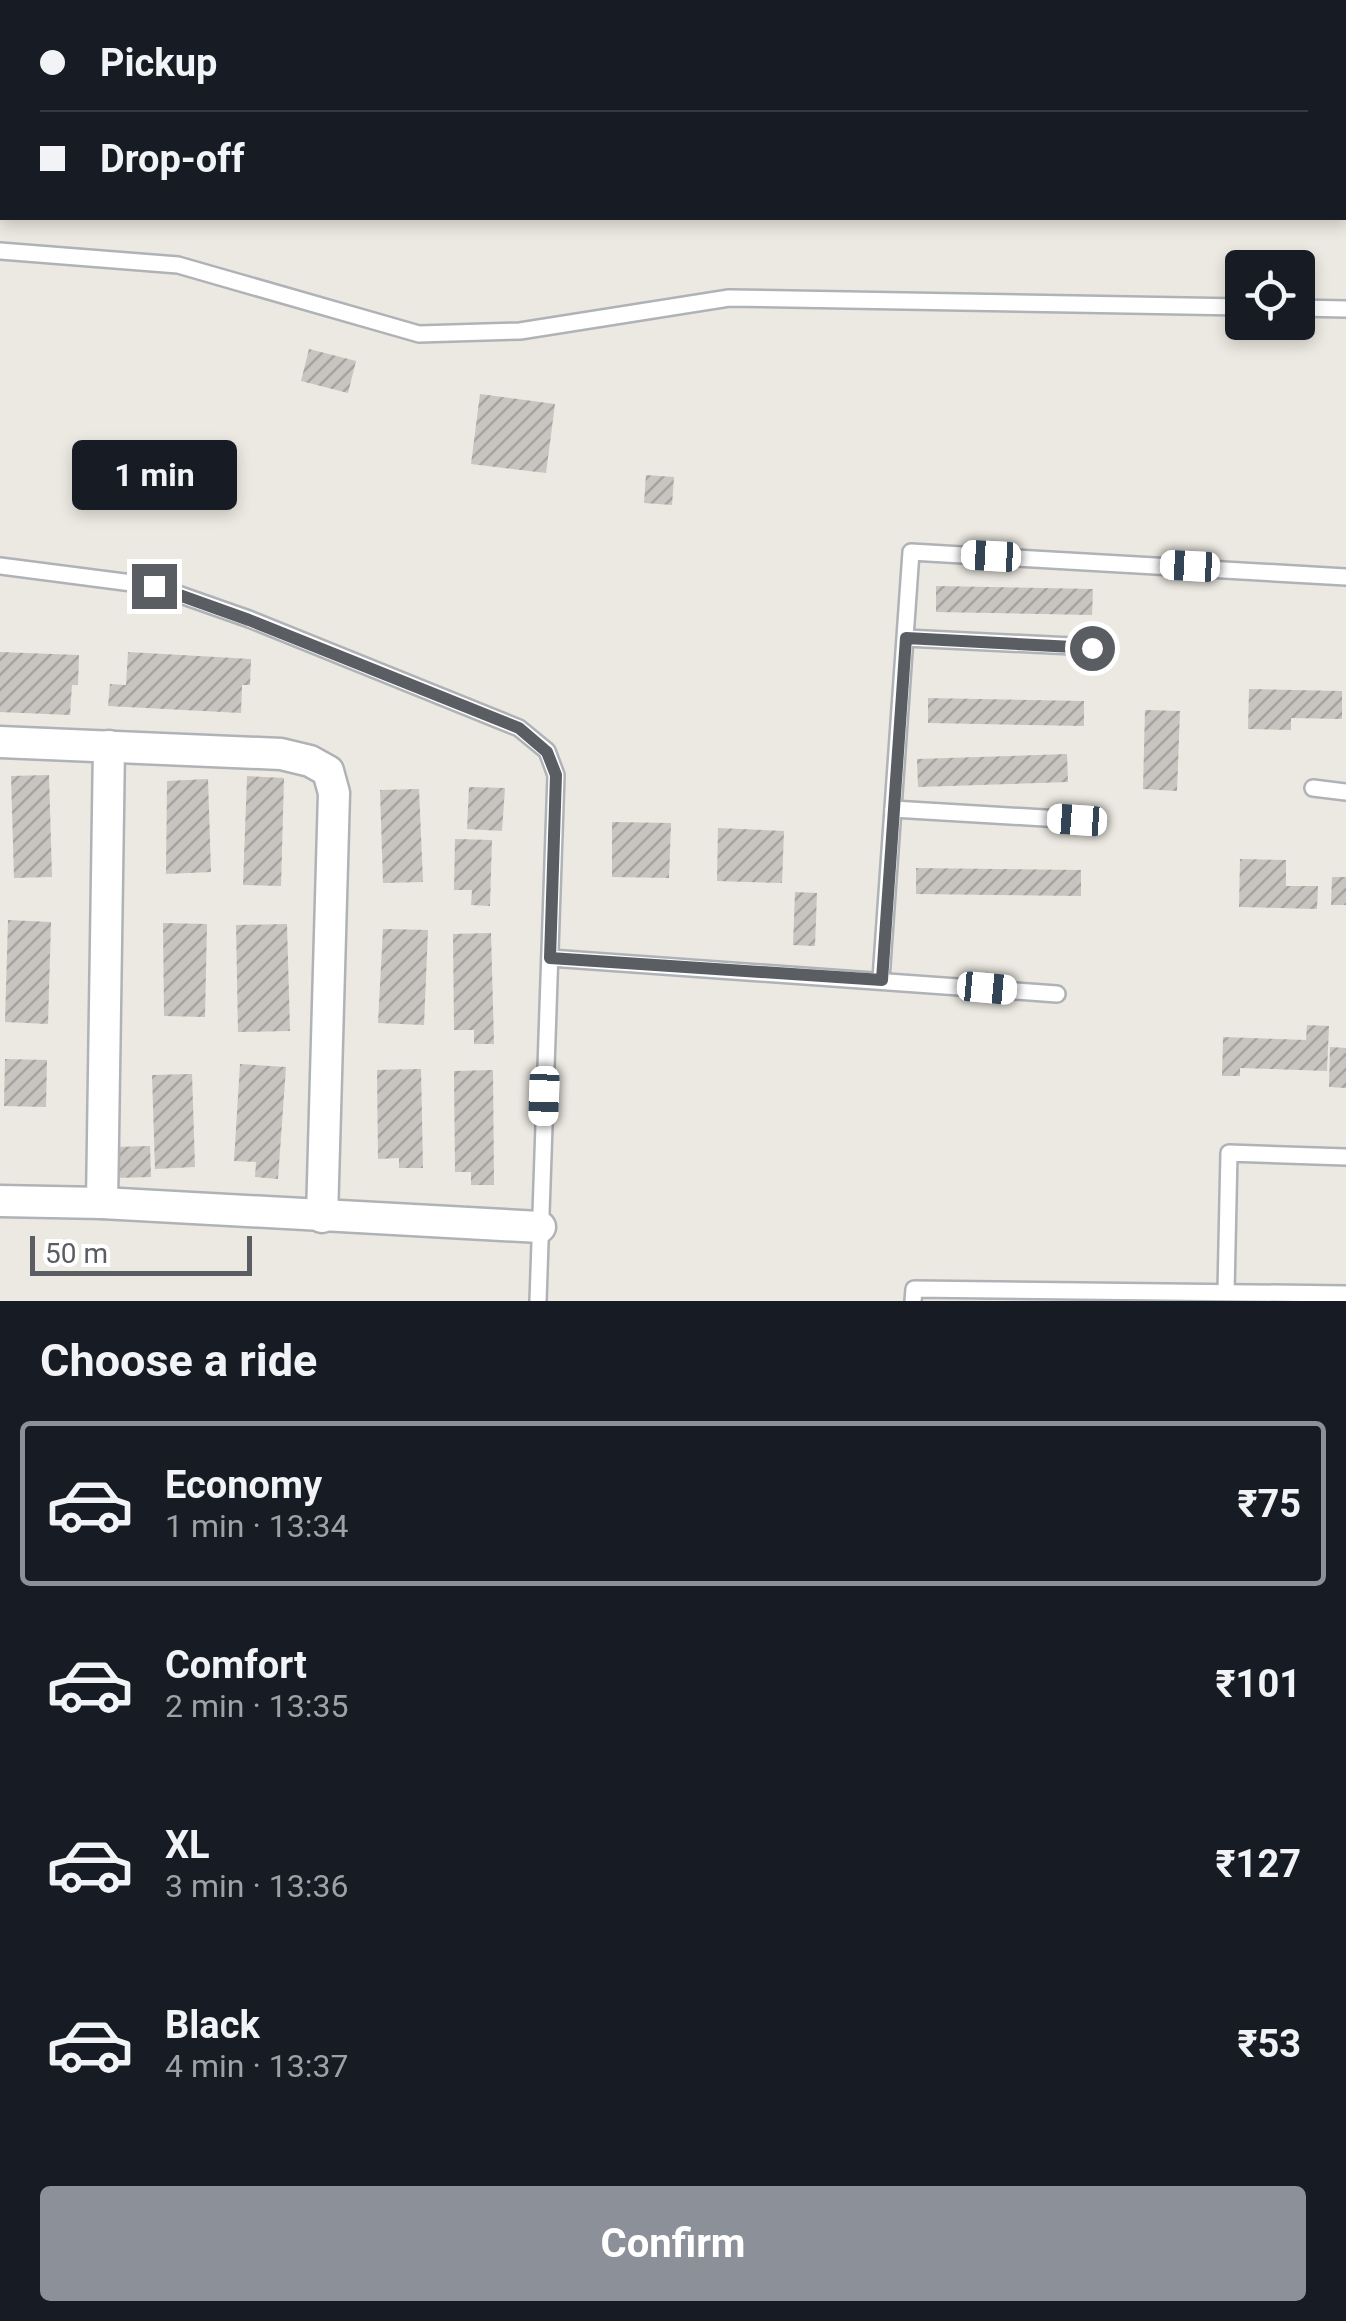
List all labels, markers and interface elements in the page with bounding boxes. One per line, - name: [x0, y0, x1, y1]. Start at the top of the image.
- text: Pickup: [100, 41, 217, 85]
- text: Drop-off: [100, 137, 245, 181]
- map controls: [1225, 250, 1315, 340]
- button: locate: [1225, 250, 1315, 340]
- callout: 1 min: [72, 441, 236, 511]
- text: 1 min: [114, 456, 195, 494]
- car: [960, 539, 1022, 573]
- car: [1159, 549, 1221, 583]
- route end: [132, 564, 177, 609]
- route start: [1070, 626, 1115, 671]
- car: [1046, 803, 1108, 837]
- car: [956, 970, 1018, 1006]
- car: [528, 1065, 560, 1127]
- scale bar: [30, 1231, 252, 1276]
- text: 50 m: [45, 1237, 108, 1270]
- text: Choose a ride: [40, 1334, 317, 1387]
- icon: car: [45, 1459, 135, 1549]
- text: Economy: [165, 1463, 322, 1507]
- text: ₹75: [1237, 1482, 1301, 1526]
- text: 1 min · 13:34: [165, 1507, 348, 1545]
- icon: car: [45, 1639, 135, 1729]
- text: Comfort: [165, 1643, 307, 1687]
- text: ₹101: [1216, 1662, 1301, 1706]
- text: 2 min · 13:35: [165, 1687, 348, 1725]
- icon: car: [45, 1819, 135, 1909]
- text: XL: [165, 1823, 210, 1867]
- text: ₹127: [1216, 1842, 1301, 1886]
- text: 3 min · 13:36: [165, 1867, 348, 1905]
- icon: car: [45, 1999, 135, 2089]
- text: Black: [165, 2003, 260, 2047]
- text: ₹53: [1237, 2022, 1301, 2066]
- text: 4 min · 13:37: [165, 2047, 348, 2085]
- button: Confirm: [40, 2186, 1306, 2301]

